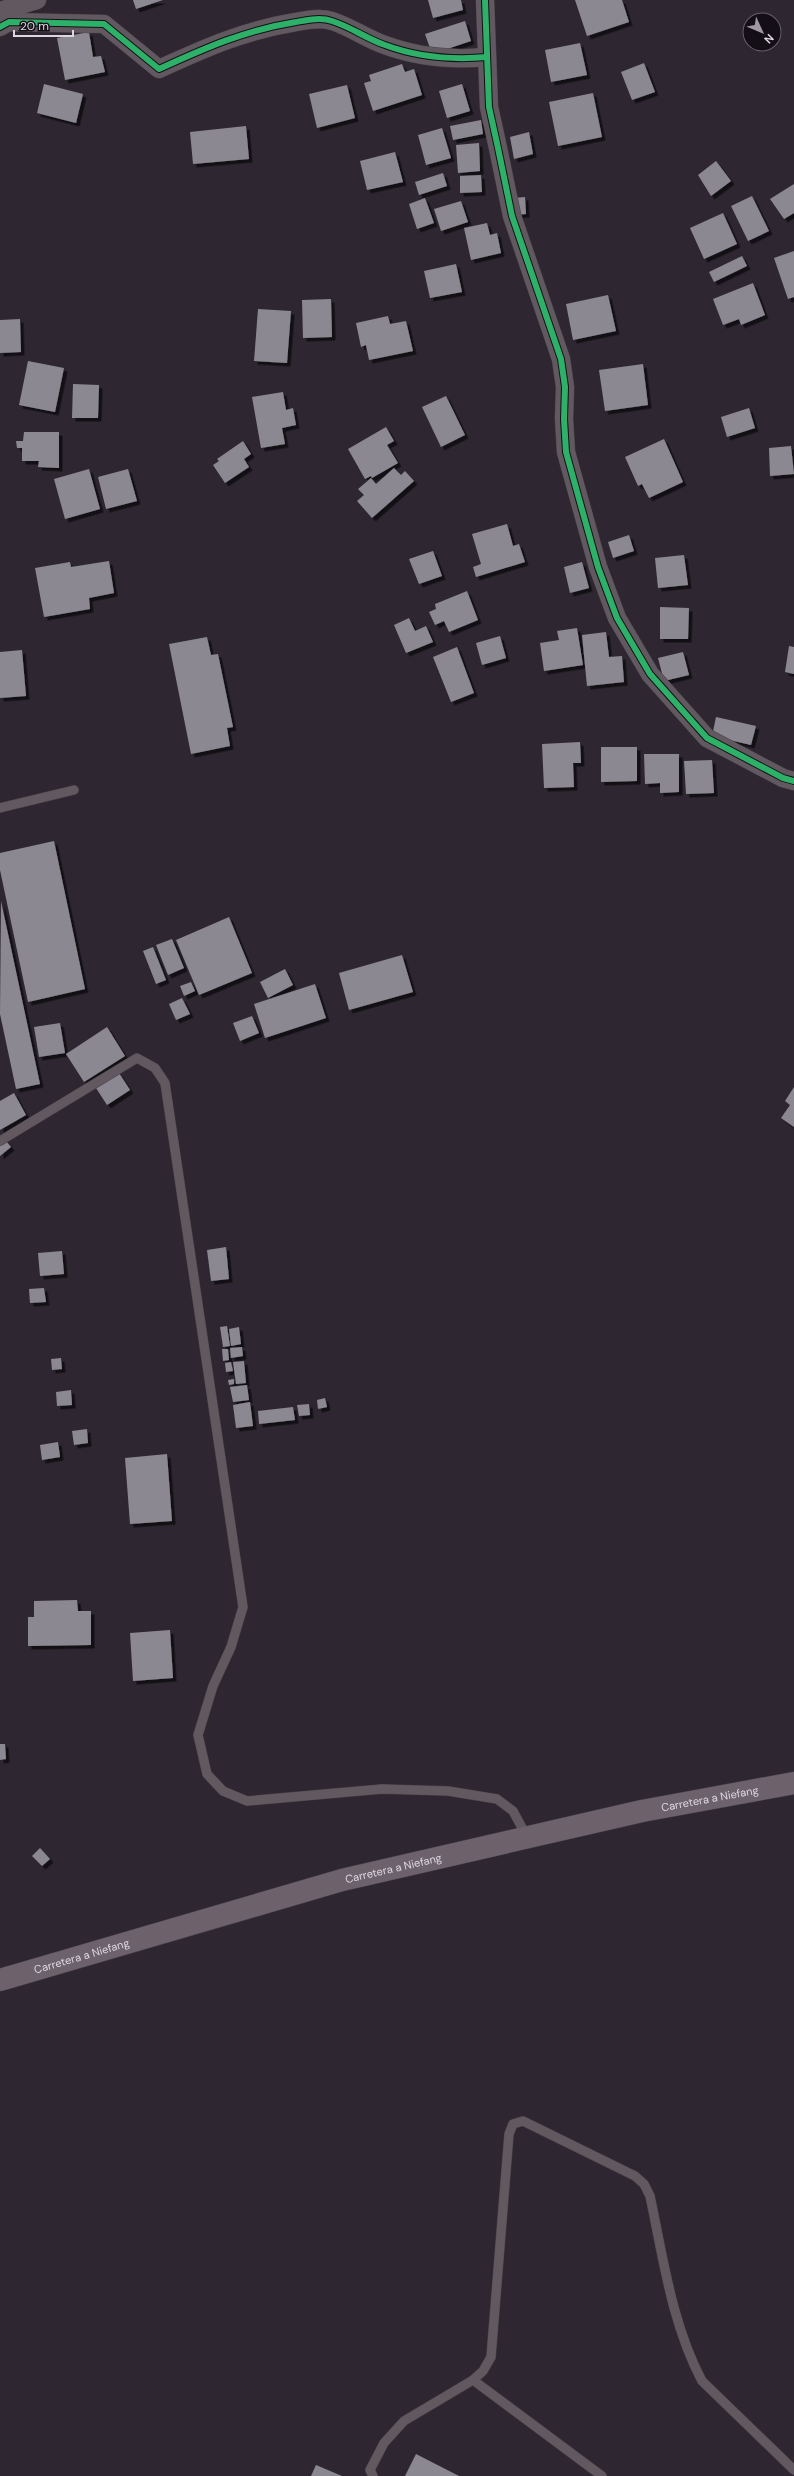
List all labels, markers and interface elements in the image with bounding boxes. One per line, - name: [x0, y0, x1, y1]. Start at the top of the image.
- scale bar: [14, 12, 73, 38]
- north arrow: [742, 12, 782, 52]
- text: 20 m: [20, 18, 49, 34]
- text: N: [761, 31, 777, 47]
- street label: Carretera a Niefang: [660, 1783, 760, 1814]
- street label: Carretera a Niefang: [344, 1850, 443, 1886]
- street label: Carretera a Niefang: [32, 1936, 131, 1977]

